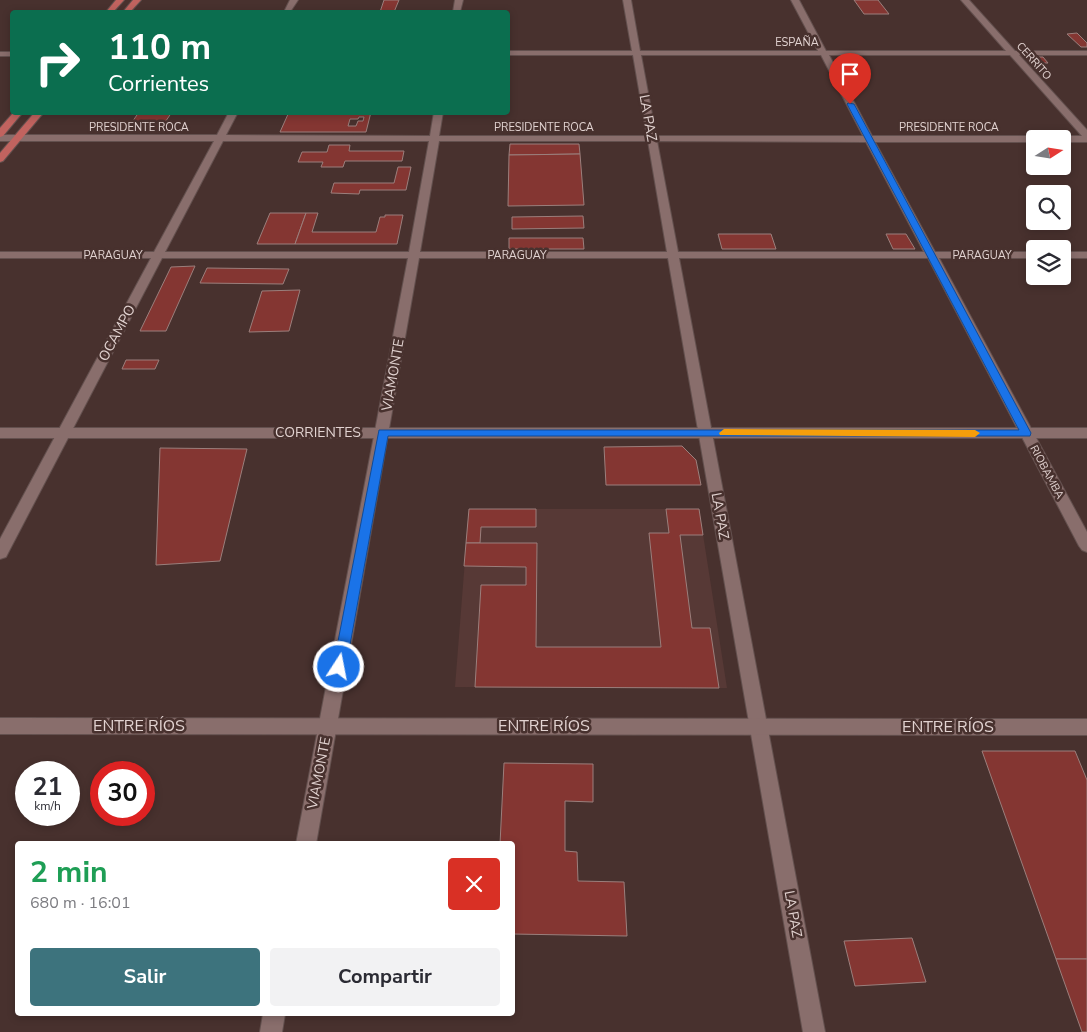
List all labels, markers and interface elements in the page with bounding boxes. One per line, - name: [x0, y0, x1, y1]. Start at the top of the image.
- text: 110 m: [108, 24, 211, 71]
- icon: right: [25, 30, 90, 95]
- street label: ESPAÑA: [775, 35, 819, 50]
- street label: CERRITO: [1013, 39, 1055, 83]
- pin: [829, 53, 871, 104]
- icon: arrive: [836, 60, 864, 88]
- text: Corrientes: [108, 69, 209, 99]
- street label: LA PAZ: [635, 93, 661, 143]
- street label: PRESIDENTE ROCA: [89, 120, 189, 135]
- street label: PRESIDENTE ROCA: [494, 120, 594, 135]
- street label: PRESIDENTE ROCA: [899, 120, 999, 135]
- north arrow: [1026, 130, 1071, 175]
- map controls: [1026, 130, 1071, 285]
- button: search: [1026, 185, 1071, 230]
- button: layers: [1026, 240, 1071, 285]
- street label: PARAGUAY: [83, 248, 143, 263]
- street label: PARAGUAY: [487, 248, 547, 263]
- street label: PARAGUAY: [952, 248, 1012, 263]
- street label: OCAMPO: [94, 301, 140, 365]
- street label: VIAMONTE: [377, 337, 409, 414]
- street label: CORRIENTES: [275, 423, 361, 442]
- street label: RIOBAMBA: [1027, 443, 1067, 501]
- street label: LA PAZ: [707, 491, 733, 541]
- position arrow: [312, 640, 364, 692]
- street label: ENTRE RÍOS: [93, 715, 185, 737]
- street label: ENTRE RÍOS: [498, 715, 590, 737]
- street label: ENTRE RÍOS: [902, 716, 994, 738]
- street label: VIAMONTE: [303, 735, 335, 812]
- speed limit sign: 30: [90, 761, 155, 826]
- text: 21: [32, 770, 63, 804]
- text: km/h: [34, 798, 61, 814]
- text: 2 min: [30, 852, 108, 893]
- button: close: [448, 858, 500, 910]
- street label: LA PAZ: [780, 889, 806, 939]
- text: 680 m · 16:01: [30, 892, 131, 914]
- button: Salir: [30, 948, 260, 1006]
- button: Compartir: [270, 948, 500, 1006]

